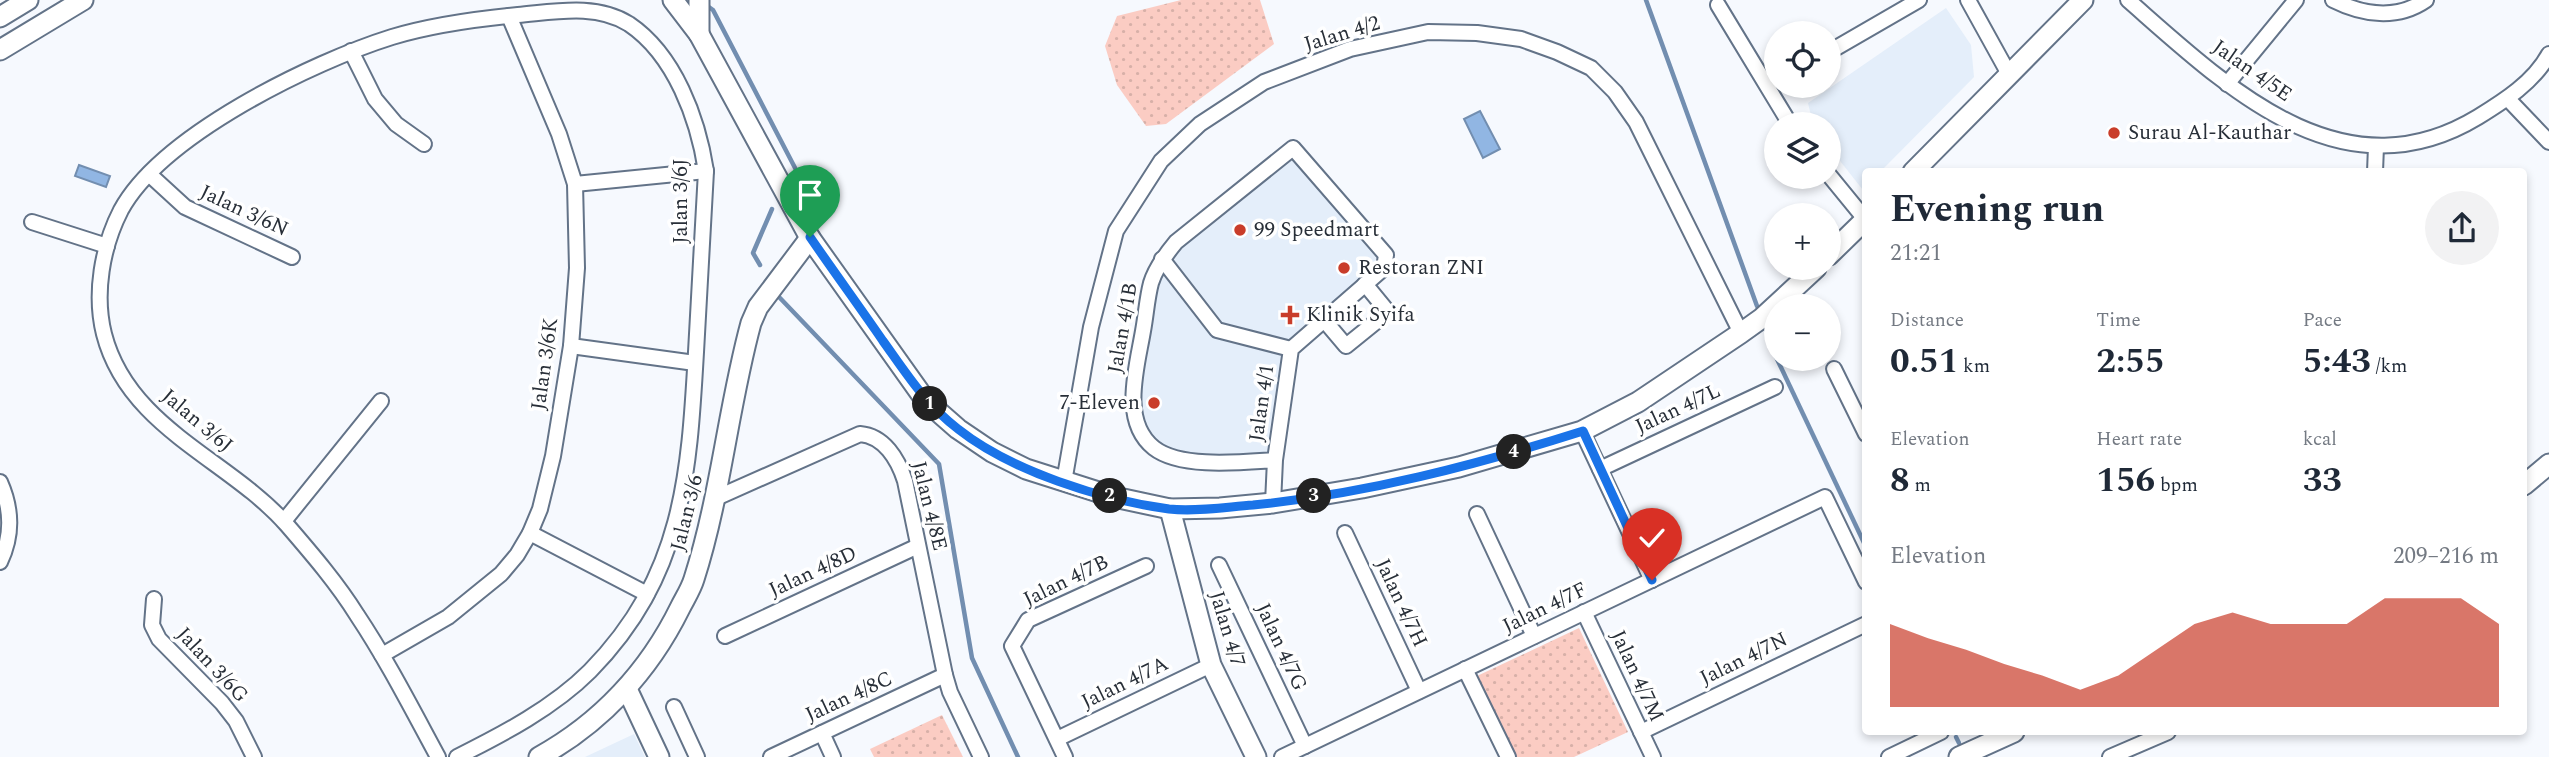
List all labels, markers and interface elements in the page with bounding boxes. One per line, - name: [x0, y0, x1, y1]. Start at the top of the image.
- street label: Jalan 4/2: [1300, 7, 1384, 61]
- map controls: [1764, 21, 1841, 371]
- button: locate: [1764, 21, 1841, 98]
- street label: Jalan 4/5E: [2205, 32, 2299, 110]
- button: layers: [1764, 112, 1841, 189]
- place label: Surau Al-Kauthar: [2128, 117, 2291, 149]
- marker: Surau Al-Kauthar: [2106, 125, 2122, 141]
- street label: Jalan 3/6J: [665, 158, 697, 244]
- pin: [780, 165, 840, 237]
- street label: Jalan 3/6N: [194, 176, 294, 246]
- icon: arrive: [791, 176, 829, 214]
- text: Evening run: [1890, 181, 2104, 239]
- button: share: [2425, 191, 2499, 265]
- button: +: [1764, 203, 1841, 280]
- place label: 99 Speedmart: [1254, 214, 1379, 246]
- marker: 99 Speedmart: [1232, 222, 1248, 238]
- text: 21:21: [1890, 236, 1942, 271]
- place label: Restoran ZNI: [1358, 252, 1484, 284]
- marker: Restoran ZNI: [1336, 260, 1352, 276]
- street label: Jalan 4/1B: [1099, 280, 1147, 376]
- button: −: [1764, 294, 1841, 371]
- place label: Klinik Syifa: [1306, 299, 1415, 331]
- marker: Klinik Syifa: [1280, 305, 1300, 325]
- text: Distance: [1890, 306, 1964, 335]
- text: Time: [2096, 306, 2141, 335]
- text: Pace: [2303, 306, 2342, 335]
- street label: Jalan 3/6K: [523, 316, 567, 412]
- text: 0.51: [1890, 335, 1958, 388]
- text: 2:55: [2096, 335, 2165, 388]
- text: 5:43: [2303, 335, 2371, 388]
- text: km: [1958, 352, 1990, 381]
- text: /km: [2371, 352, 2407, 381]
- street label: Jalan 4/1: [1241, 362, 1283, 444]
- street label: Jalan 4/7L: [1630, 375, 1726, 443]
- street label: Jalan 3/6J: [154, 381, 240, 461]
- pin: 1: [912, 386, 948, 422]
- place label: 7-Eleven: [1059, 387, 1140, 419]
- text: 1: [924, 389, 935, 418]
- marker: 7-Eleven: [1146, 395, 1162, 411]
- text: Elevation: [1890, 425, 1970, 454]
- text: Heart rate: [2096, 425, 2182, 454]
- text: kcal: [2303, 425, 2337, 454]
- pin: 4: [1496, 434, 1532, 470]
- text: 4: [1508, 437, 1519, 466]
- text: 8: [1890, 454, 1910, 507]
- text: 156: [2096, 454, 2155, 507]
- text: 33: [2303, 454, 2342, 507]
- street label: Jalan 4/8E: [902, 458, 956, 554]
- street label: Jalan 3/6: [662, 471, 712, 555]
- text: m: [1910, 471, 1931, 500]
- text: bpm: [2155, 471, 2198, 500]
- pin: 2: [1092, 478, 1128, 514]
- pin: 3: [1296, 478, 1332, 514]
- text: 2: [1104, 481, 1115, 510]
- text: 3: [1308, 481, 1319, 510]
- pin: [1622, 508, 1682, 580]
- icon: check: [1633, 519, 1671, 557]
- street label: Jalan 4/8D: [764, 538, 862, 606]
- text: Elevation: [1890, 539, 1986, 574]
- text: 209–216 m: [2393, 539, 2499, 574]
- street label: Jalan 4/7B: [1018, 547, 1114, 615]
- street label: Jalan 4/7H: [1366, 553, 1436, 653]
- street label: Jalan 4/7F: [1497, 574, 1593, 642]
- street label: Jalan 4/7: [1200, 587, 1254, 671]
- street label: Jalan 4/7G: [1247, 598, 1315, 696]
- street label: Jalan 3/6G: [168, 620, 256, 710]
- street label: Jalan 4/7N: [1694, 624, 1794, 694]
- street label: Jalan 4/7M: [1602, 625, 1672, 727]
- street label: Jalan 4/7A: [1076, 648, 1174, 718]
- street label: Jalan 4/8C: [800, 663, 898, 731]

